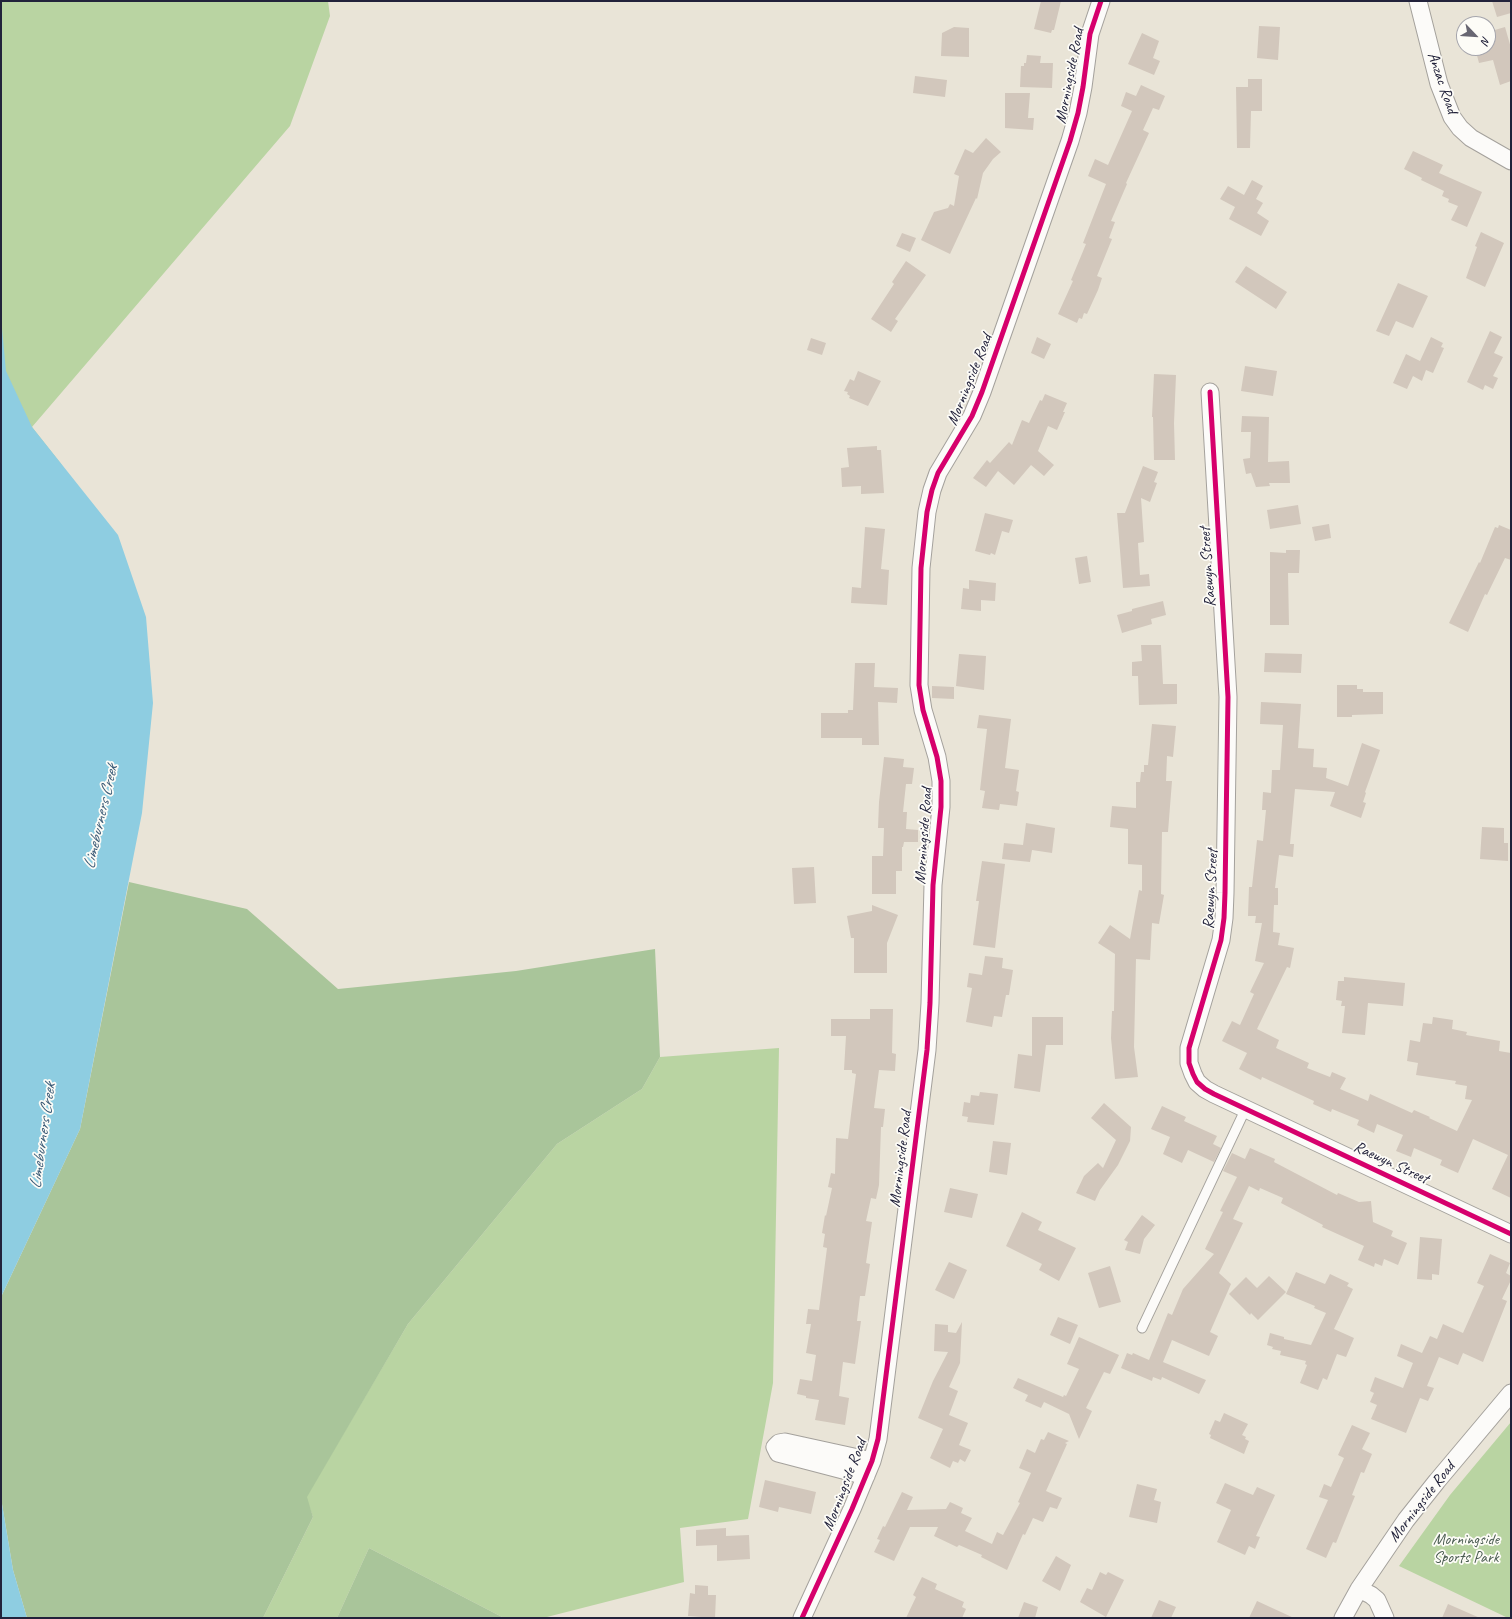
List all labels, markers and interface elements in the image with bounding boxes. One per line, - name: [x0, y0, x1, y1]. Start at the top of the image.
- north arrow: [1456, 16, 1496, 56]
- street label: Morningside Road: [1051, 27, 1089, 125]
- text: N: [1478, 35, 1494, 47]
- street label: Anzac Road: [1423, 50, 1461, 116]
- street label: Morningside Road: [943, 332, 997, 428]
- street label: Raewyn Street: [1196, 526, 1220, 608]
- water label: Limeburners Creek: [79, 763, 123, 871]
- street label: Morningside Road: [911, 787, 937, 885]
- street label: Raewyn Street: [1199, 848, 1223, 930]
- water label: Limeburners Creek: [26, 1082, 60, 1190]
- street label: Morningside Road: [886, 1110, 916, 1208]
- street label: Raewyn Street: [1351, 1137, 1431, 1189]
- street label: Morningside Road: [819, 1436, 871, 1534]
- street label: Morningside Road: [1385, 1458, 1459, 1546]
- park label: Morningside Sports Park: [1433, 1530, 1499, 1568]

